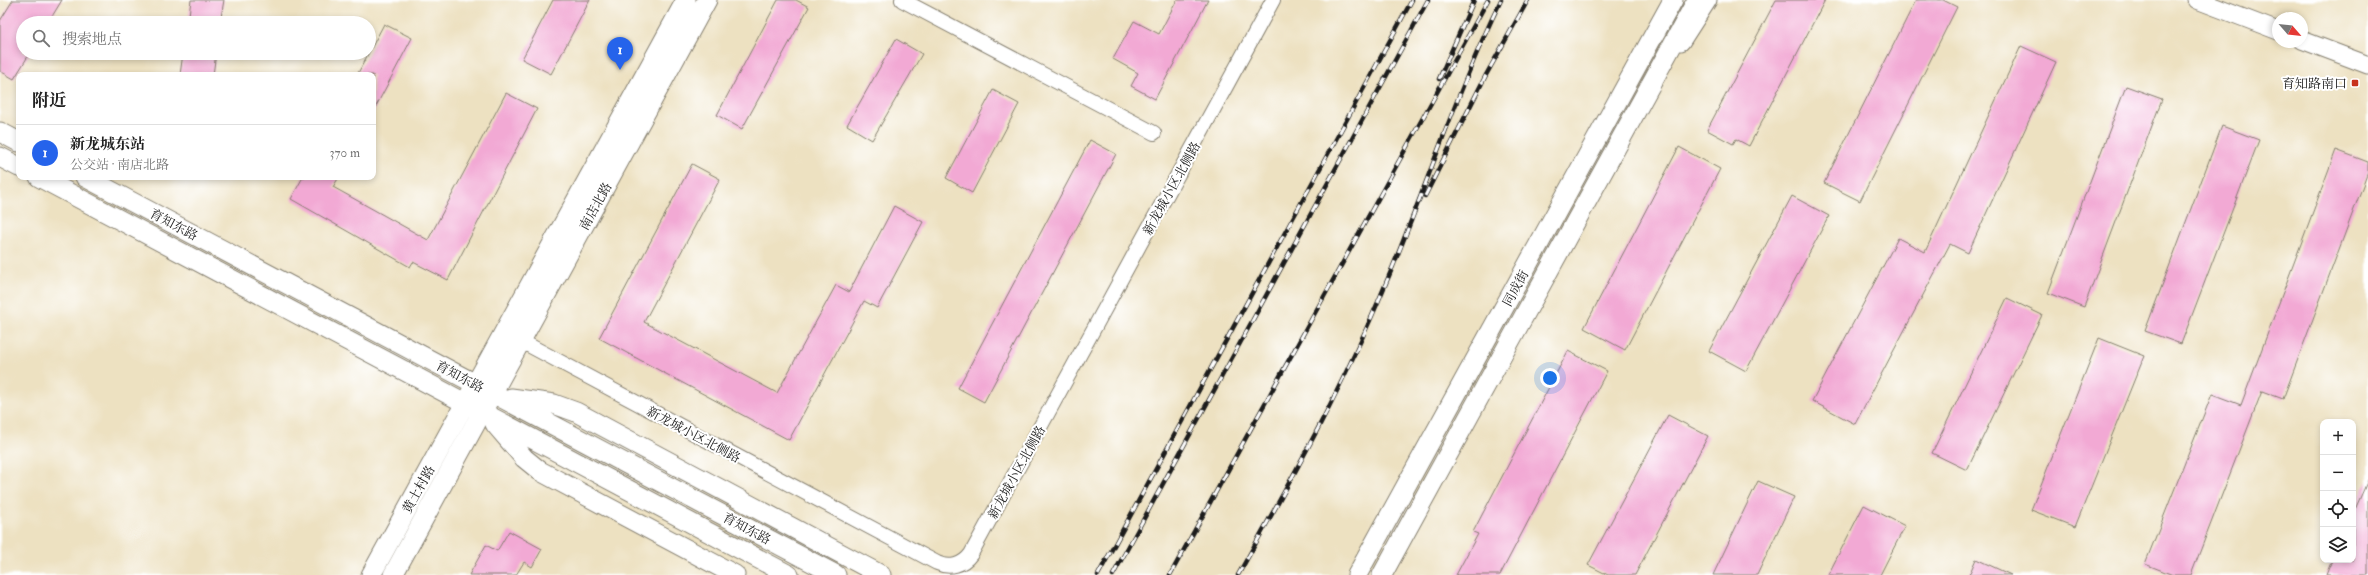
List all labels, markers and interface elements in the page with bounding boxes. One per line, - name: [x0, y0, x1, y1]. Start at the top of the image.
- north arrow: [2272, 12, 2308, 48]
- search box: [16, 16, 376, 60]
- icon: search: [30, 27, 52, 49]
- text: 搜索地点: [62, 30, 122, 49]
- pin: 1: [607, 37, 633, 70]
- place label: 育知路南口: [2282, 76, 2347, 92]
- marker: 育知路南口: [2350, 78, 2360, 88]
- text: 附近: [32, 90, 66, 111]
- text: 新龙城东站: [70, 135, 145, 154]
- street label: 新龙城小区北侧路: [1140, 139, 1204, 238]
- text: 1: [43, 145, 47, 161]
- text: 370 m: [330, 145, 360, 161]
- text: 公交站 · 南店北路: [70, 157, 169, 173]
- street label: 南店北路: [576, 180, 615, 233]
- street label: 育知东路: [147, 206, 200, 244]
- street label: 同成街: [1499, 268, 1532, 309]
- street label: 育知东路: [433, 358, 486, 396]
- your location: [1540, 368, 1560, 388]
- street label: 新龙城小区北侧路: [644, 403, 743, 466]
- map controls: [2320, 419, 2356, 563]
- button: +: [2320, 419, 2356, 455]
- street label: 新龙城小区北侧路: [985, 423, 1049, 522]
- button: −: [2320, 455, 2356, 491]
- street label: 黄土村路: [399, 463, 438, 516]
- button: locate: [2320, 491, 2356, 527]
- street label: 育知东路: [720, 510, 773, 548]
- button: layers: [2320, 527, 2356, 563]

